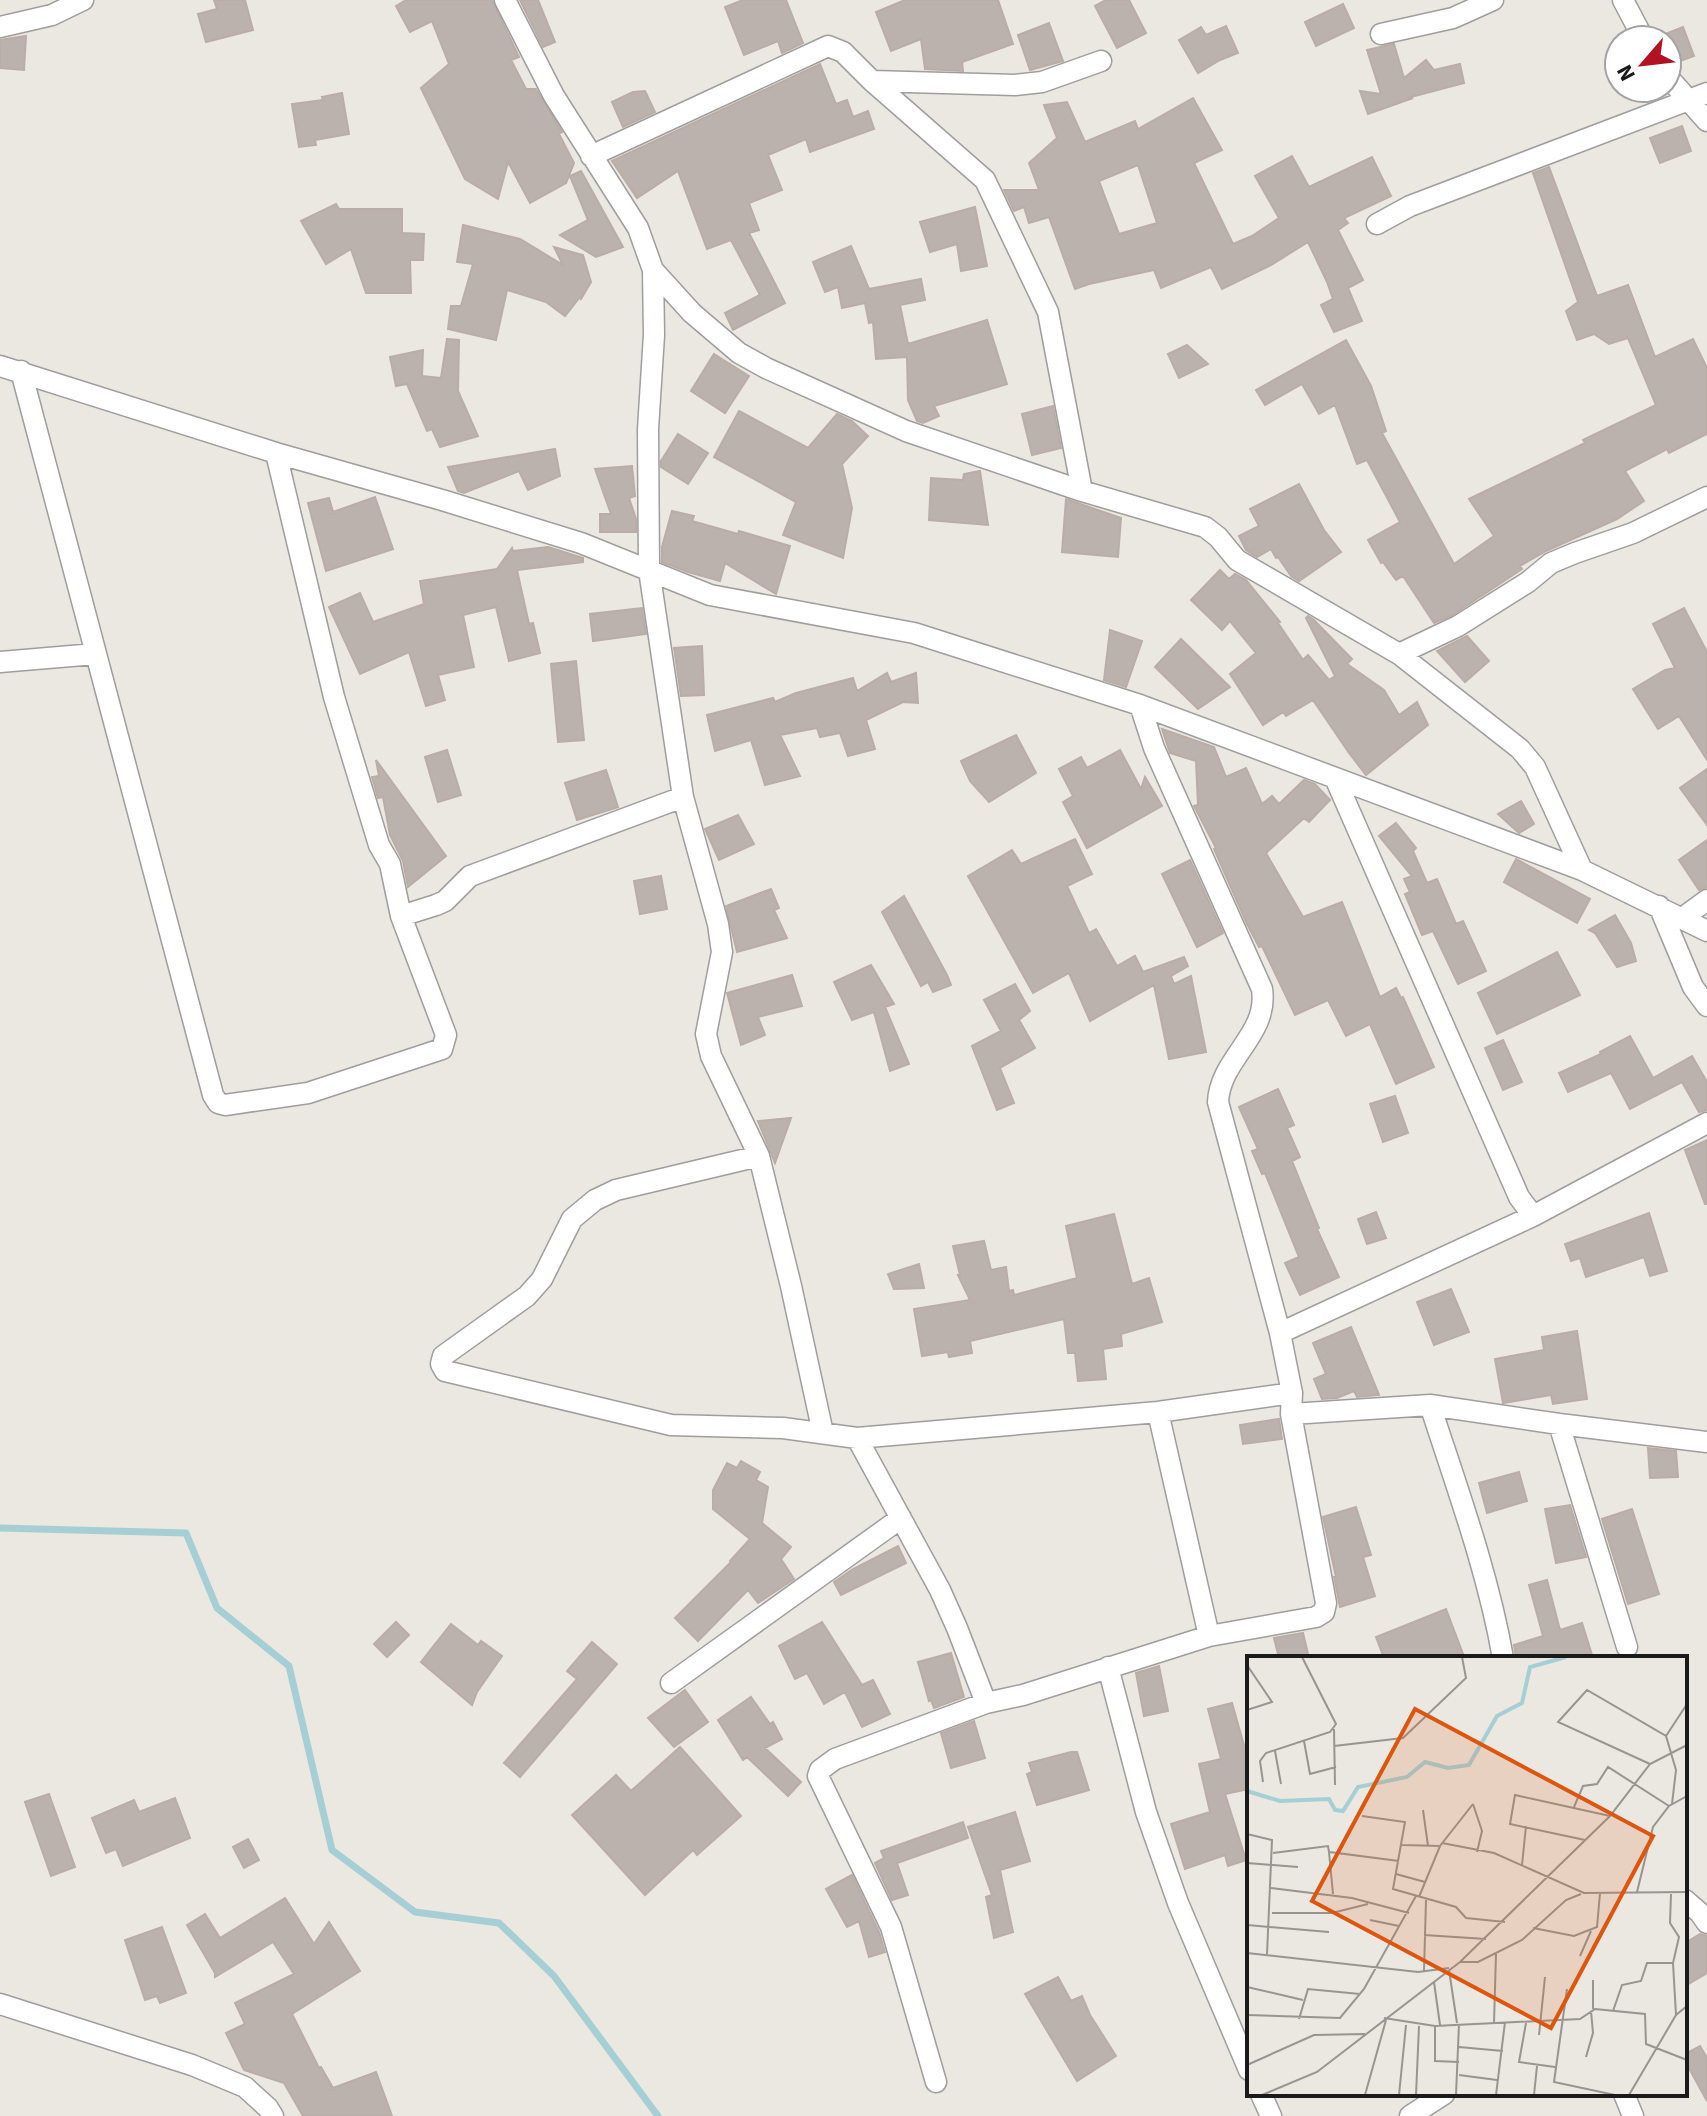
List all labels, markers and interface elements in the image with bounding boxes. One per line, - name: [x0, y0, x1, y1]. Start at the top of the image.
- north arrow: [1603, 24, 1683, 104]
- text: N: [1609, 59, 1644, 87]
- inset map: [1247, 1656, 1687, 2096]

